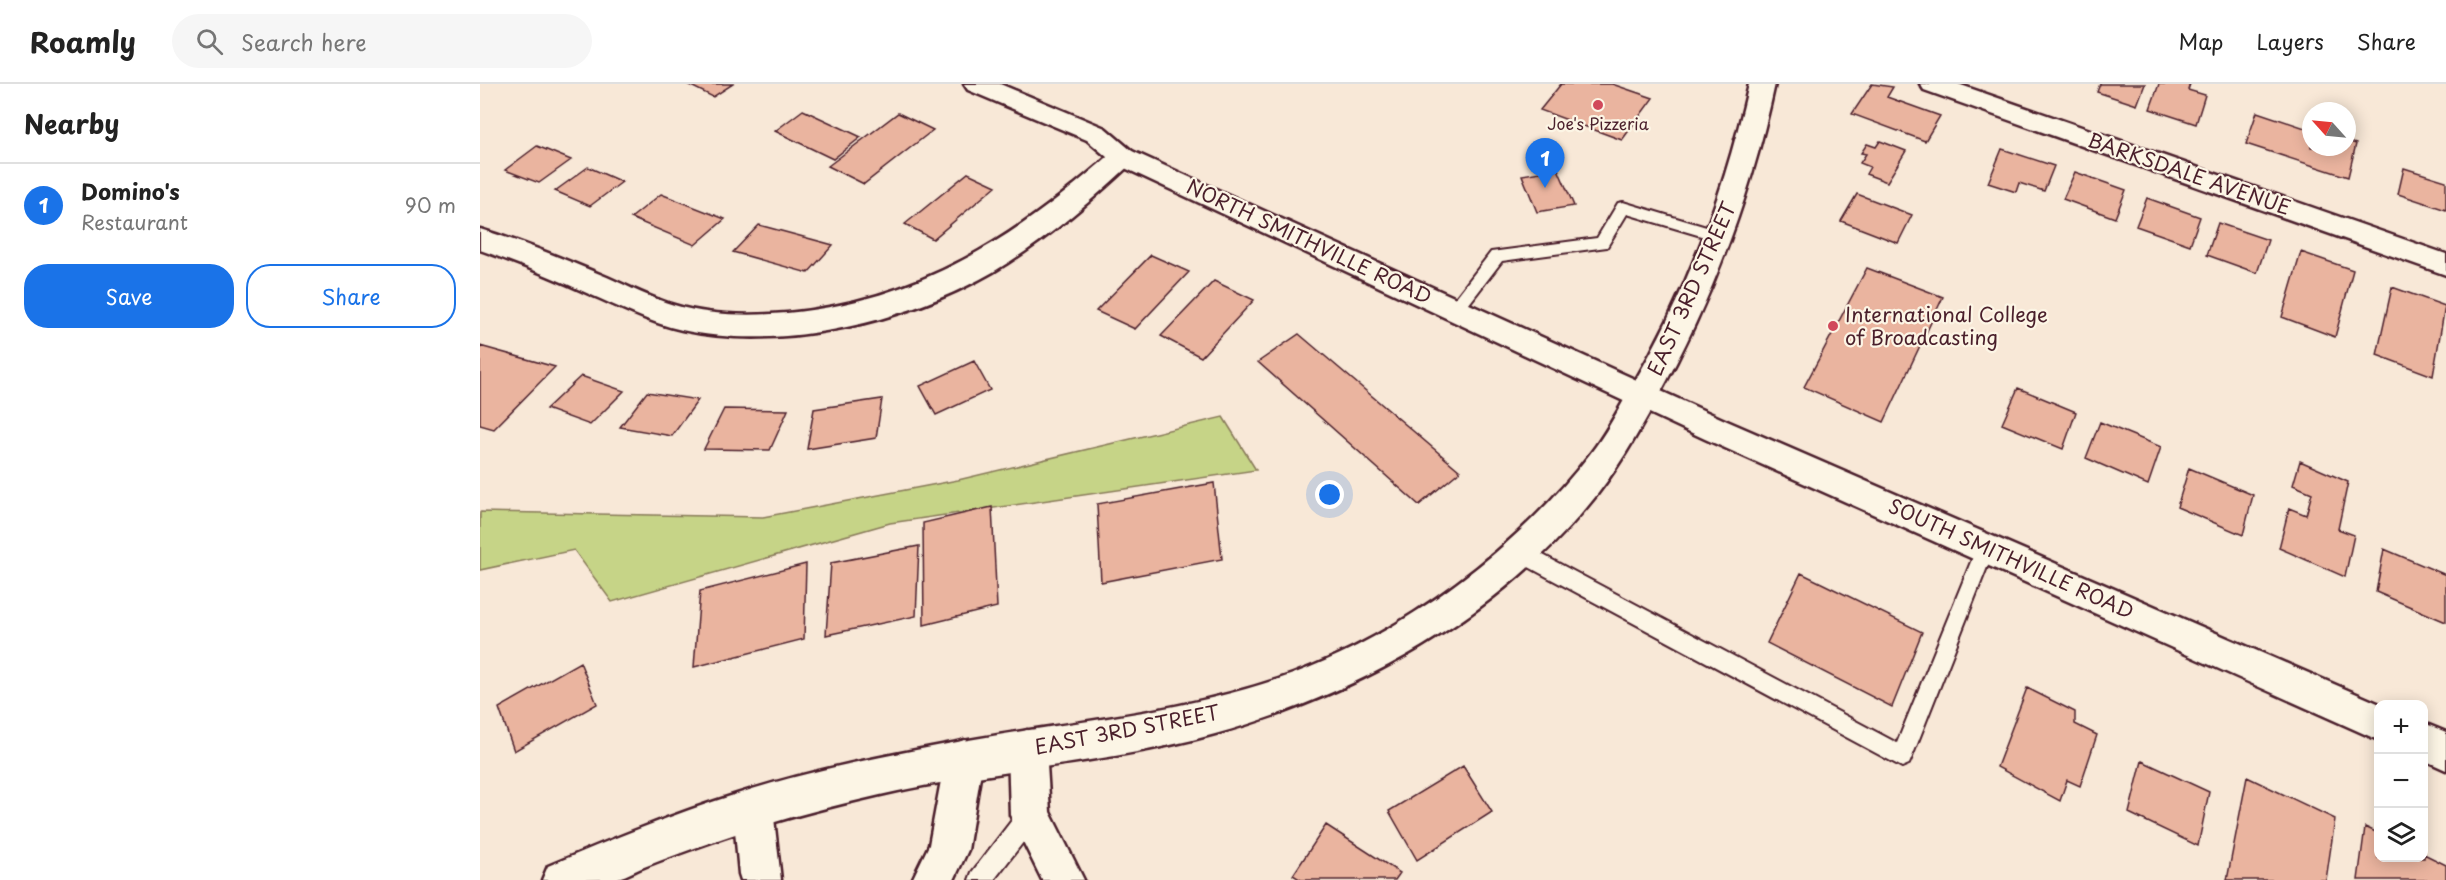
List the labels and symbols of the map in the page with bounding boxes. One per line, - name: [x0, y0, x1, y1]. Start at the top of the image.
- marker: Joe's Pizzeria: [1591, 98, 1605, 112]
- north arrow: [2302, 102, 2356, 156]
- place label: Joe's Pizzeria: [1547, 111, 1649, 135]
- street label: BARKSDALE AVENUE: [2084, 124, 2295, 222]
- pin: 1: [1526, 138, 1564, 188]
- street label: NORTH SMITHVILLE ROAD: [1182, 171, 1437, 311]
- street label: EAST 3RD STREET: [1639, 196, 1743, 380]
- place label: International College of Broadcasting: [1845, 299, 2048, 352]
- marker: International College of Broadcasting: [1826, 319, 1840, 333]
- your location: [1315, 480, 1344, 509]
- street label: SOUTH SMITHVILLE ROAD: [1884, 490, 2139, 626]
- street label: EAST 3RD STREET: [1032, 696, 1222, 762]

